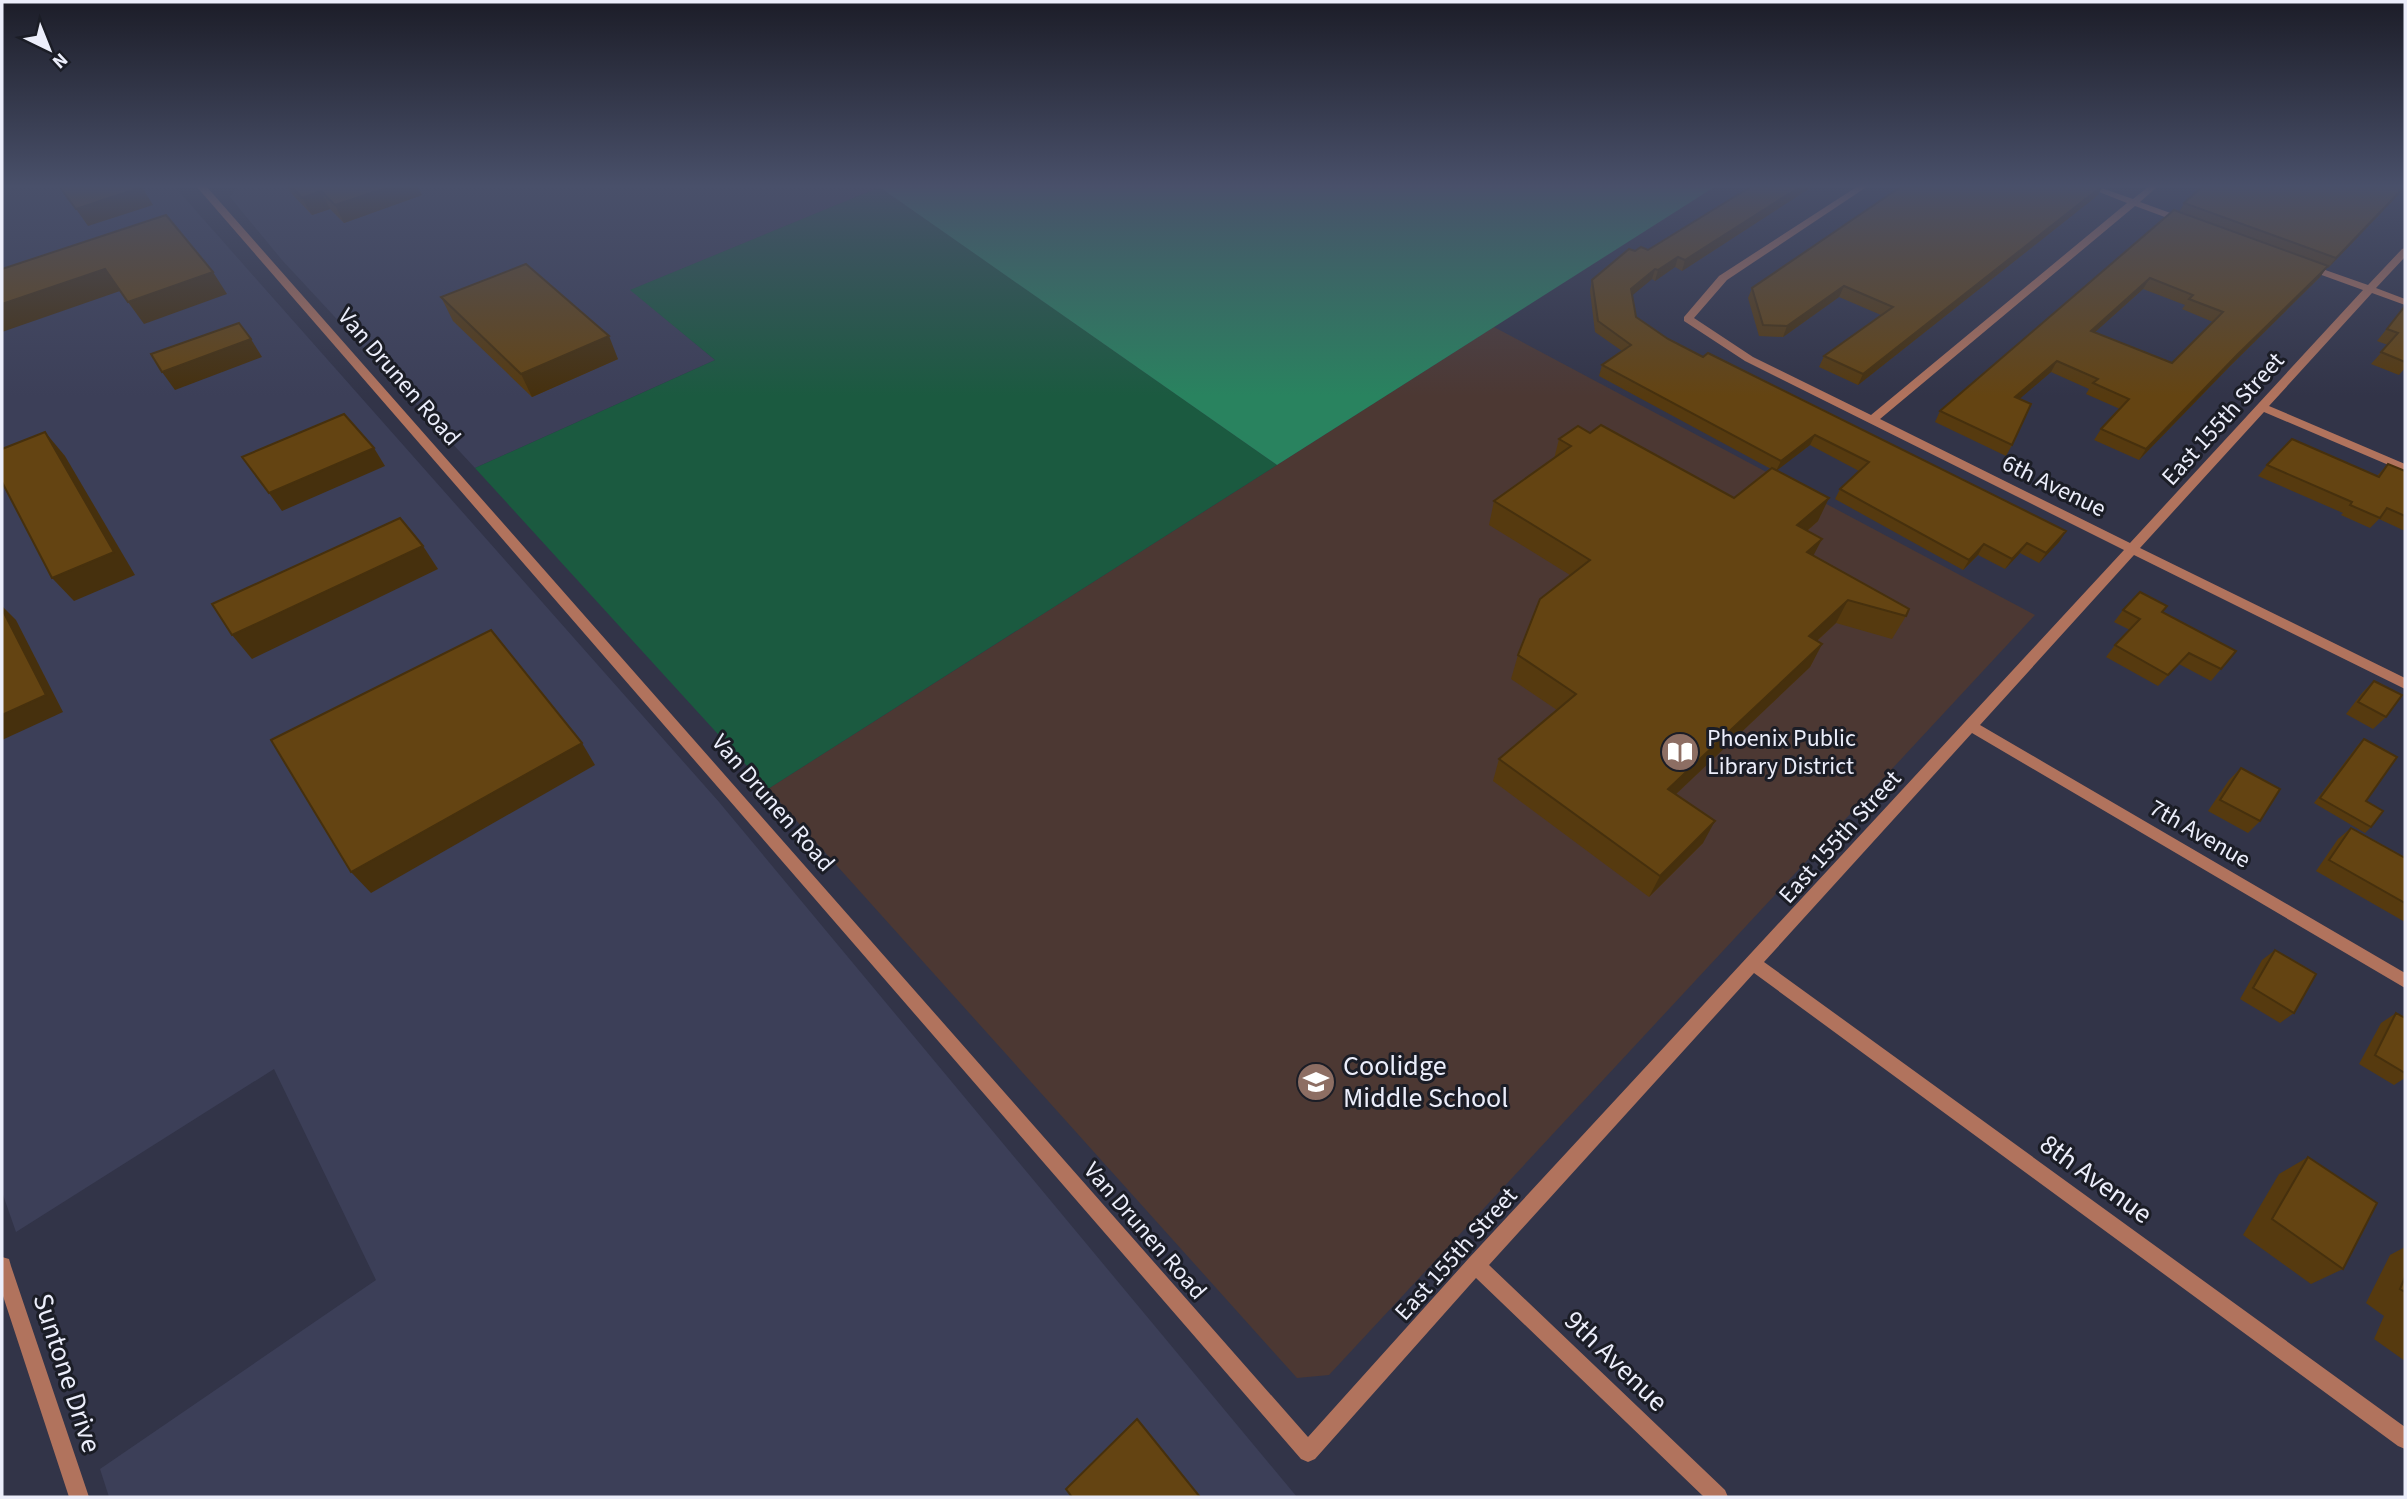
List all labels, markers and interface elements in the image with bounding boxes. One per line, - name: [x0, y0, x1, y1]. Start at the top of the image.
- north arrow: [14, 14, 84, 84]
- text: N: [46, 46, 73, 75]
- street label: Van Drunen Road: [329, 300, 469, 454]
- street label: East 155th Street: [2153, 344, 2293, 494]
- street label: 6th Avenue: [1996, 446, 2112, 526]
- place label: Phoenix Public Library District: [1707, 721, 1856, 784]
- street label: Van Drunen Road: [703, 726, 843, 880]
- library icon: Phoenix Public Library District: [1659, 731, 1701, 773]
- street label: East 155th Street: [1770, 762, 1910, 912]
- street label: 7th Avenue: [2143, 791, 2257, 877]
- place label: Coolidge Middle School: [1343, 1046, 1508, 1118]
- school or university icon: Coolidge Middle School: [1295, 1061, 1337, 1103]
- street label: 8th Avenue: [2031, 1124, 2161, 1234]
- street label: Van Drunen Road: [1075, 1154, 1215, 1308]
- street label: East 155th Street: [1386, 1179, 1526, 1329]
- street label: Suntone Drive: [22, 1288, 112, 1458]
- street label: 9th Avenue: [1555, 1301, 1677, 1421]

